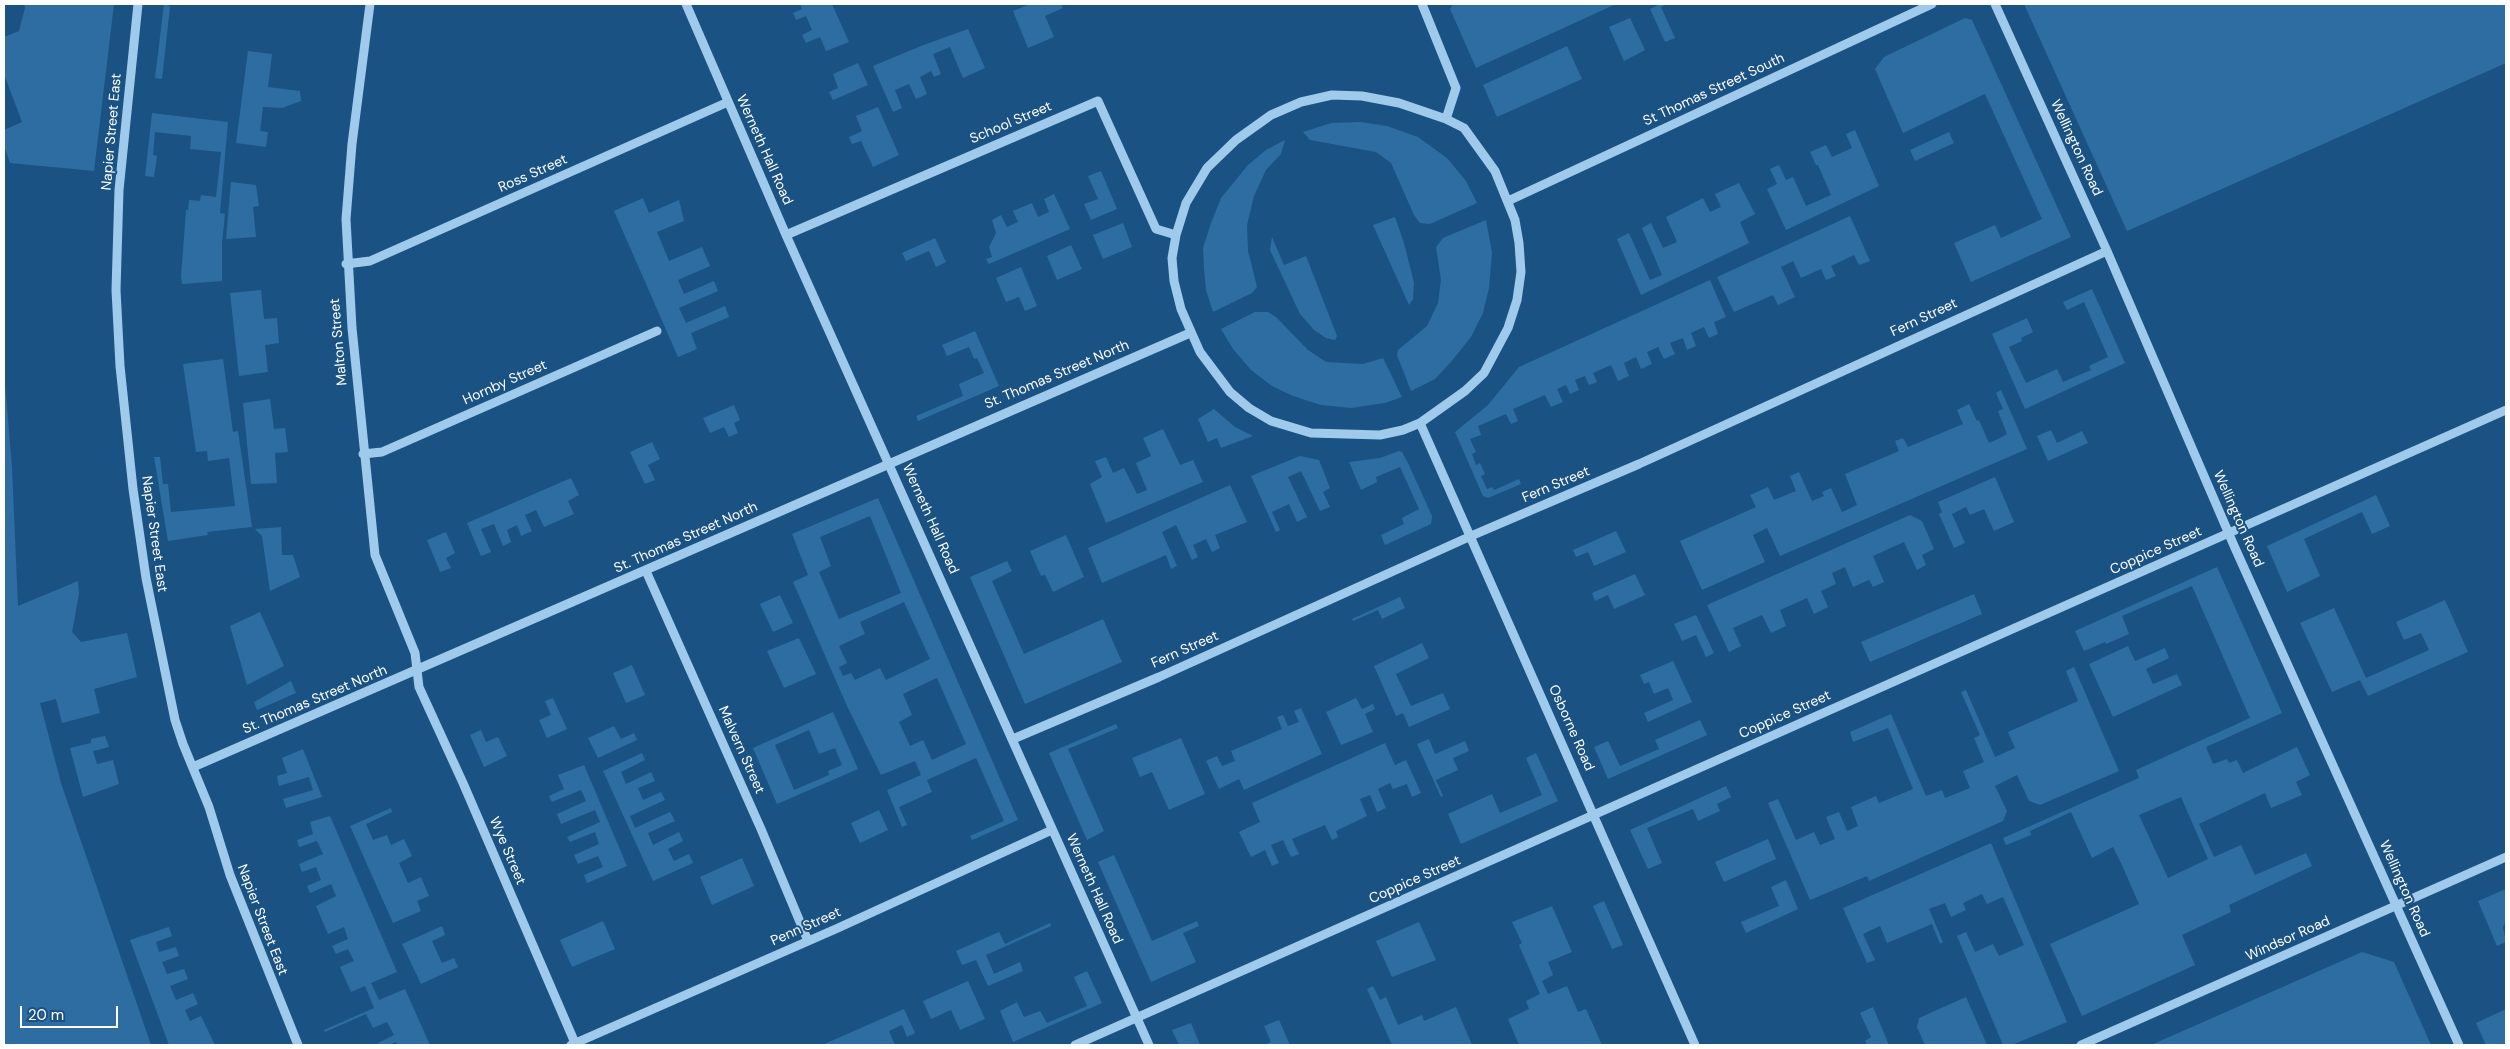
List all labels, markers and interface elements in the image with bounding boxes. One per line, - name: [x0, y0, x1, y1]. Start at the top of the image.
- street label: St Thomas Street South: [1641, 50, 1787, 130]
- street label: Napier Street East: [99, 73, 125, 191]
- street label: Werneth Hall Road: [732, 92, 796, 208]
- street label: Wellington Road: [2046, 97, 2106, 199]
- street label: School Street: [968, 98, 1054, 148]
- street label: Ross Street: [496, 151, 570, 197]
- street label: Fern Street: [1888, 295, 1960, 341]
- street label: Malton Street: [327, 298, 351, 386]
- street label: St. Thomas Street North: [982, 337, 1132, 413]
- street label: Hornby Street: [460, 357, 550, 409]
- street label: Werneth Hall Road: [898, 461, 962, 577]
- street label: Fern Street: [1520, 463, 1592, 507]
- street label: Wellington Road: [2209, 468, 2267, 570]
- street label: Napier Street East: [138, 475, 170, 593]
- street label: St. Thomas Street North: [612, 499, 760, 577]
- street label: Coppice Street: [2108, 523, 2204, 579]
- street label: Fern Street: [1149, 628, 1221, 672]
- street label: St. Thomas Street North: [240, 662, 390, 738]
- street label: Osborne Road: [1545, 682, 1597, 774]
- street label: Coppice Street: [1737, 687, 1833, 743]
- street label: Malvern Street: [714, 704, 768, 796]
- street label: Wye Street: [485, 815, 529, 887]
- street label: Werneth Hall Road: [1062, 831, 1126, 947]
- street label: Wellington Road: [2375, 838, 2433, 940]
- street label: Coppice Street: [1367, 852, 1463, 908]
- street label: Napier Street East: [233, 862, 291, 978]
- street label: Penn Street: [768, 904, 844, 950]
- street label: Windsor Road: [2243, 913, 2333, 965]
- scale bar: [22, 996, 120, 1028]
- text: 20 m: [28, 1005, 64, 1025]

